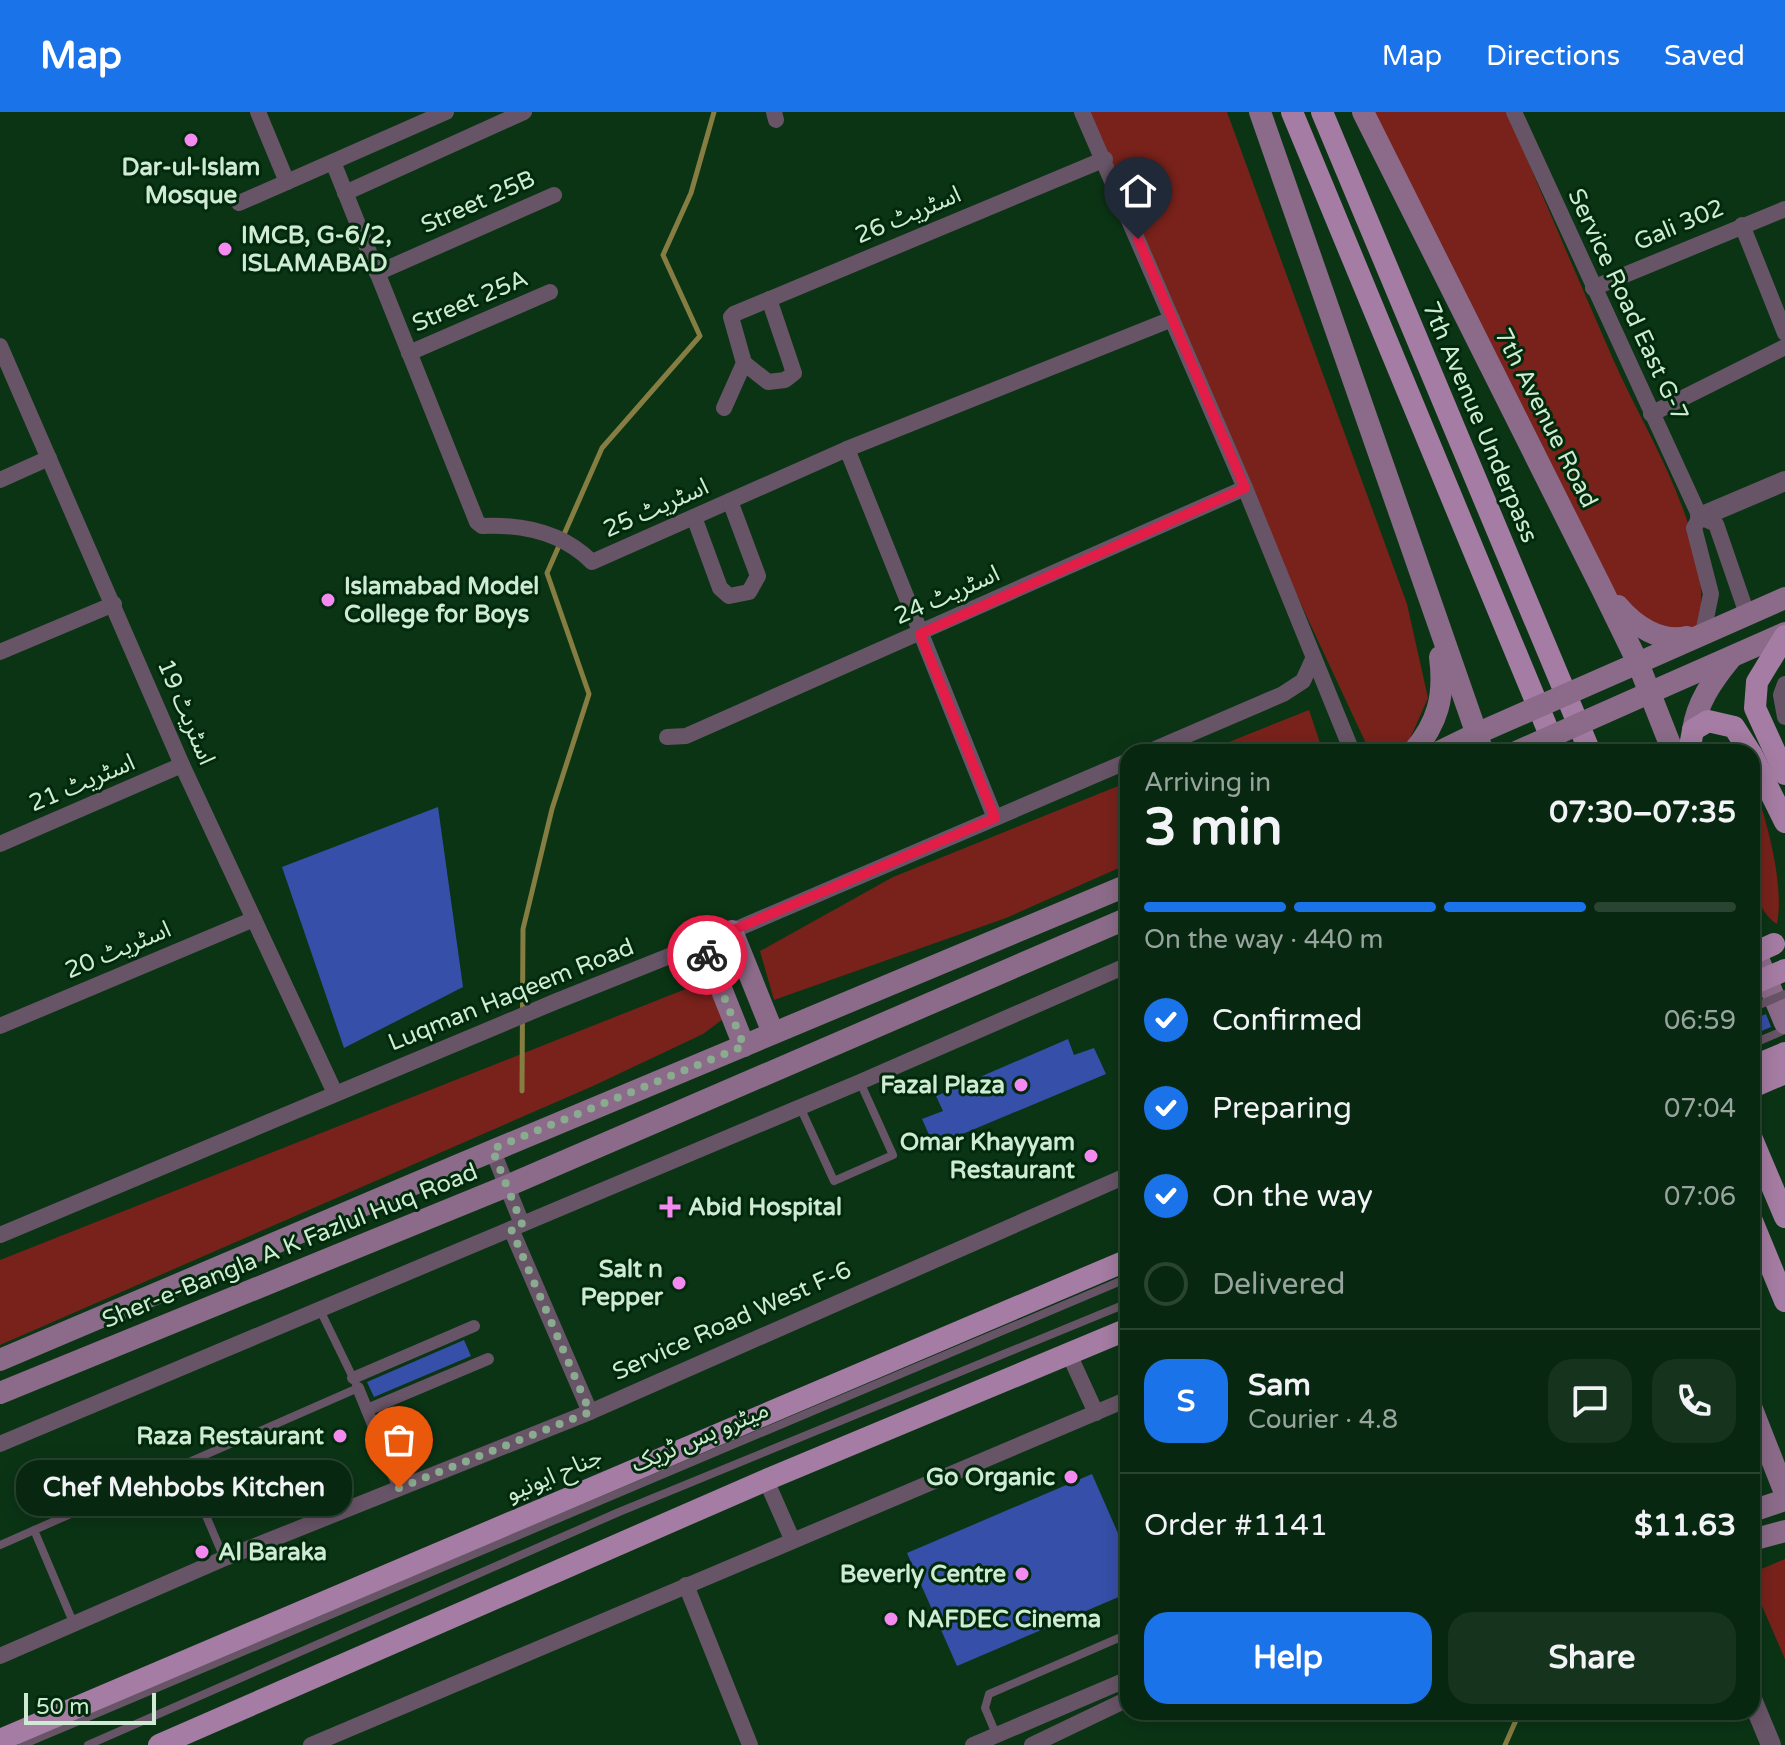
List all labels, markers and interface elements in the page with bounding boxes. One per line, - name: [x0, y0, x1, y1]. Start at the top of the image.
- text: Map: [40, 33, 122, 79]
- text: Map: [1382, 39, 1442, 73]
- text: Directions: [1486, 39, 1620, 73]
- text: Saved: [1664, 39, 1745, 73]
- marker: Dar-ul-Islam Mosque: [182, 131, 200, 149]
- place label: Dar-ul-Islam Mosque: [122, 153, 260, 210]
- pin: [1104, 157, 1172, 239]
- street label: Street 25B: [417, 164, 539, 240]
- icon: home: [1116, 169, 1160, 213]
- street label: اسٹریٹ 26: [851, 180, 965, 250]
- street label: Service Road East G-7: [1561, 184, 1695, 426]
- street label: Gali 302: [1630, 193, 1728, 257]
- place label: IMCB, G-6/2, ISLAMABAD: [241, 221, 392, 278]
- marker: IMCB, G-6/2, ISLAMABAD: [216, 240, 234, 258]
- street label: Street 25A: [408, 264, 532, 338]
- street label: 7th Avenue Underpass: [1416, 297, 1544, 547]
- street label: 7th Avenue Road: [1488, 323, 1604, 513]
- street label: اسٹریٹ 25: [599, 472, 713, 544]
- street label: اسٹریٹ 24: [890, 559, 1004, 631]
- place label: Islamabad Model College for Boys: [344, 572, 539, 629]
- marker: Islamabad Model College for Boys: [319, 591, 337, 609]
- street label: اسٹریٹ 19: [151, 655, 221, 769]
- street label: اسٹریٹ 21: [25, 748, 139, 818]
- text: Arriving in: [1144, 767, 1271, 798]
- text: 07:30–07:35: [1549, 794, 1736, 831]
- text: 3 min: [1144, 796, 1283, 859]
- street label: اسٹریٹ 20: [61, 915, 175, 985]
- courier: [667, 915, 747, 995]
- text: On the way · 440 m: [1144, 924, 1383, 955]
- street label: Luqman Haqeem Road: [384, 932, 638, 1058]
- icon: bike: [685, 933, 729, 977]
- icon: check: [1144, 998, 1188, 1042]
- text: Confirmed: [1212, 1002, 1363, 1039]
- text: 06:59: [1664, 1005, 1736, 1036]
- place label: Fazal Plaza: [880, 1071, 1005, 1100]
- marker: Fazal Plaza: [1012, 1076, 1030, 1094]
- icon: check: [1144, 1086, 1188, 1130]
- text: Preparing: [1212, 1090, 1352, 1127]
- text: 07:04: [1664, 1093, 1736, 1124]
- place label: Omar Khayyam Restaurant: [900, 1128, 1076, 1185]
- marker: Omar Khayyam Restaurant: [1082, 1147, 1100, 1165]
- street label: Sher-e-Bangla A K Fazlul Huq Road: [98, 1157, 482, 1335]
- icon: check: [1144, 1174, 1188, 1218]
- text: On the way: [1212, 1178, 1373, 1215]
- text: 07:06: [1664, 1181, 1736, 1212]
- place label: Abid Hospital: [688, 1193, 842, 1222]
- marker: Abid Hospital: [659, 1196, 681, 1218]
- place label: Salt n Pepper: [581, 1255, 664, 1312]
- street label: Service Road West F-6: [608, 1255, 856, 1387]
- text: Delivered: [1212, 1266, 1346, 1303]
- marker: Salt n Pepper: [670, 1274, 688, 1292]
- button: chat: [1548, 1359, 1632, 1443]
- button: phone: [1652, 1359, 1736, 1443]
- text: Sam: [1248, 1367, 1311, 1404]
- text: S: [1177, 1383, 1195, 1420]
- street label: میٹرو بس ٹریک: [627, 1395, 773, 1479]
- text: Courier · 4.8: [1248, 1404, 1398, 1435]
- pin: [365, 1406, 433, 1488]
- icon: bag: [377, 1418, 421, 1462]
- place label: Raza Restaurant: [136, 1422, 325, 1451]
- marker: Raza Restaurant: [331, 1427, 349, 1445]
- street label: جناح ایونیو: [501, 1442, 607, 1510]
- callout: Chef Mehbobs Kitchen: [15, 1460, 351, 1516]
- place label: Go Organic: [926, 1463, 1055, 1492]
- marker: Go Organic: [1062, 1468, 1080, 1486]
- text: Chef Mehbobs Kitchen: [43, 1472, 325, 1503]
- text: Order #1141: [1144, 1507, 1328, 1544]
- text: $11.63: [1634, 1507, 1736, 1544]
- place label: Al Baraka: [218, 1538, 327, 1567]
- marker: Al Baraka: [193, 1543, 211, 1561]
- place label: Beverly Centre: [840, 1560, 1006, 1589]
- marker: Beverly Centre: [1013, 1565, 1031, 1583]
- place label: NAFDEC Cinema: [907, 1605, 1101, 1634]
- marker: NAFDEC Cinema: [882, 1610, 900, 1628]
- button: Help: [1144, 1612, 1432, 1704]
- button: Share: [1448, 1612, 1736, 1704]
- scale bar: [24, 1689, 156, 1725]
- text: 50 m: [36, 1694, 90, 1720]

